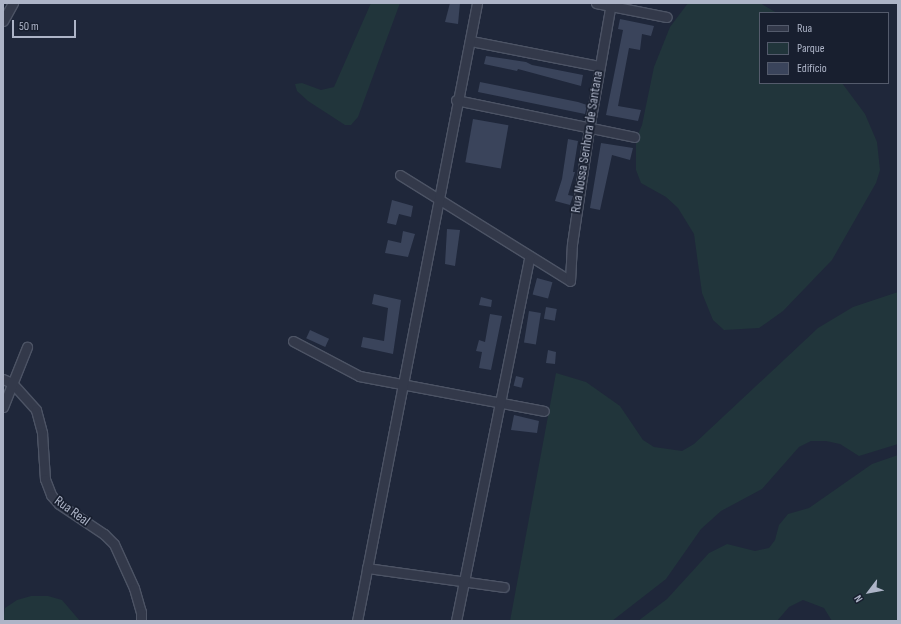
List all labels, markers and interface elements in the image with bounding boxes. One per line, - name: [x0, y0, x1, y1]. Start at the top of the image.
- scale bar: [14, 12, 78, 38]
- legend: [759, 12, 889, 84]
- text: 50 m: [19, 19, 39, 34]
- text: Rua: [797, 21, 812, 36]
- text: Parque: [797, 41, 825, 56]
- text: Edifício: [797, 61, 827, 76]
- street label: Rua Nossa Senhora de Santana: [567, 70, 607, 214]
- street label: Rua Real: [51, 492, 93, 530]
- north arrow: [849, 572, 889, 612]
- text: N: [851, 593, 865, 605]

